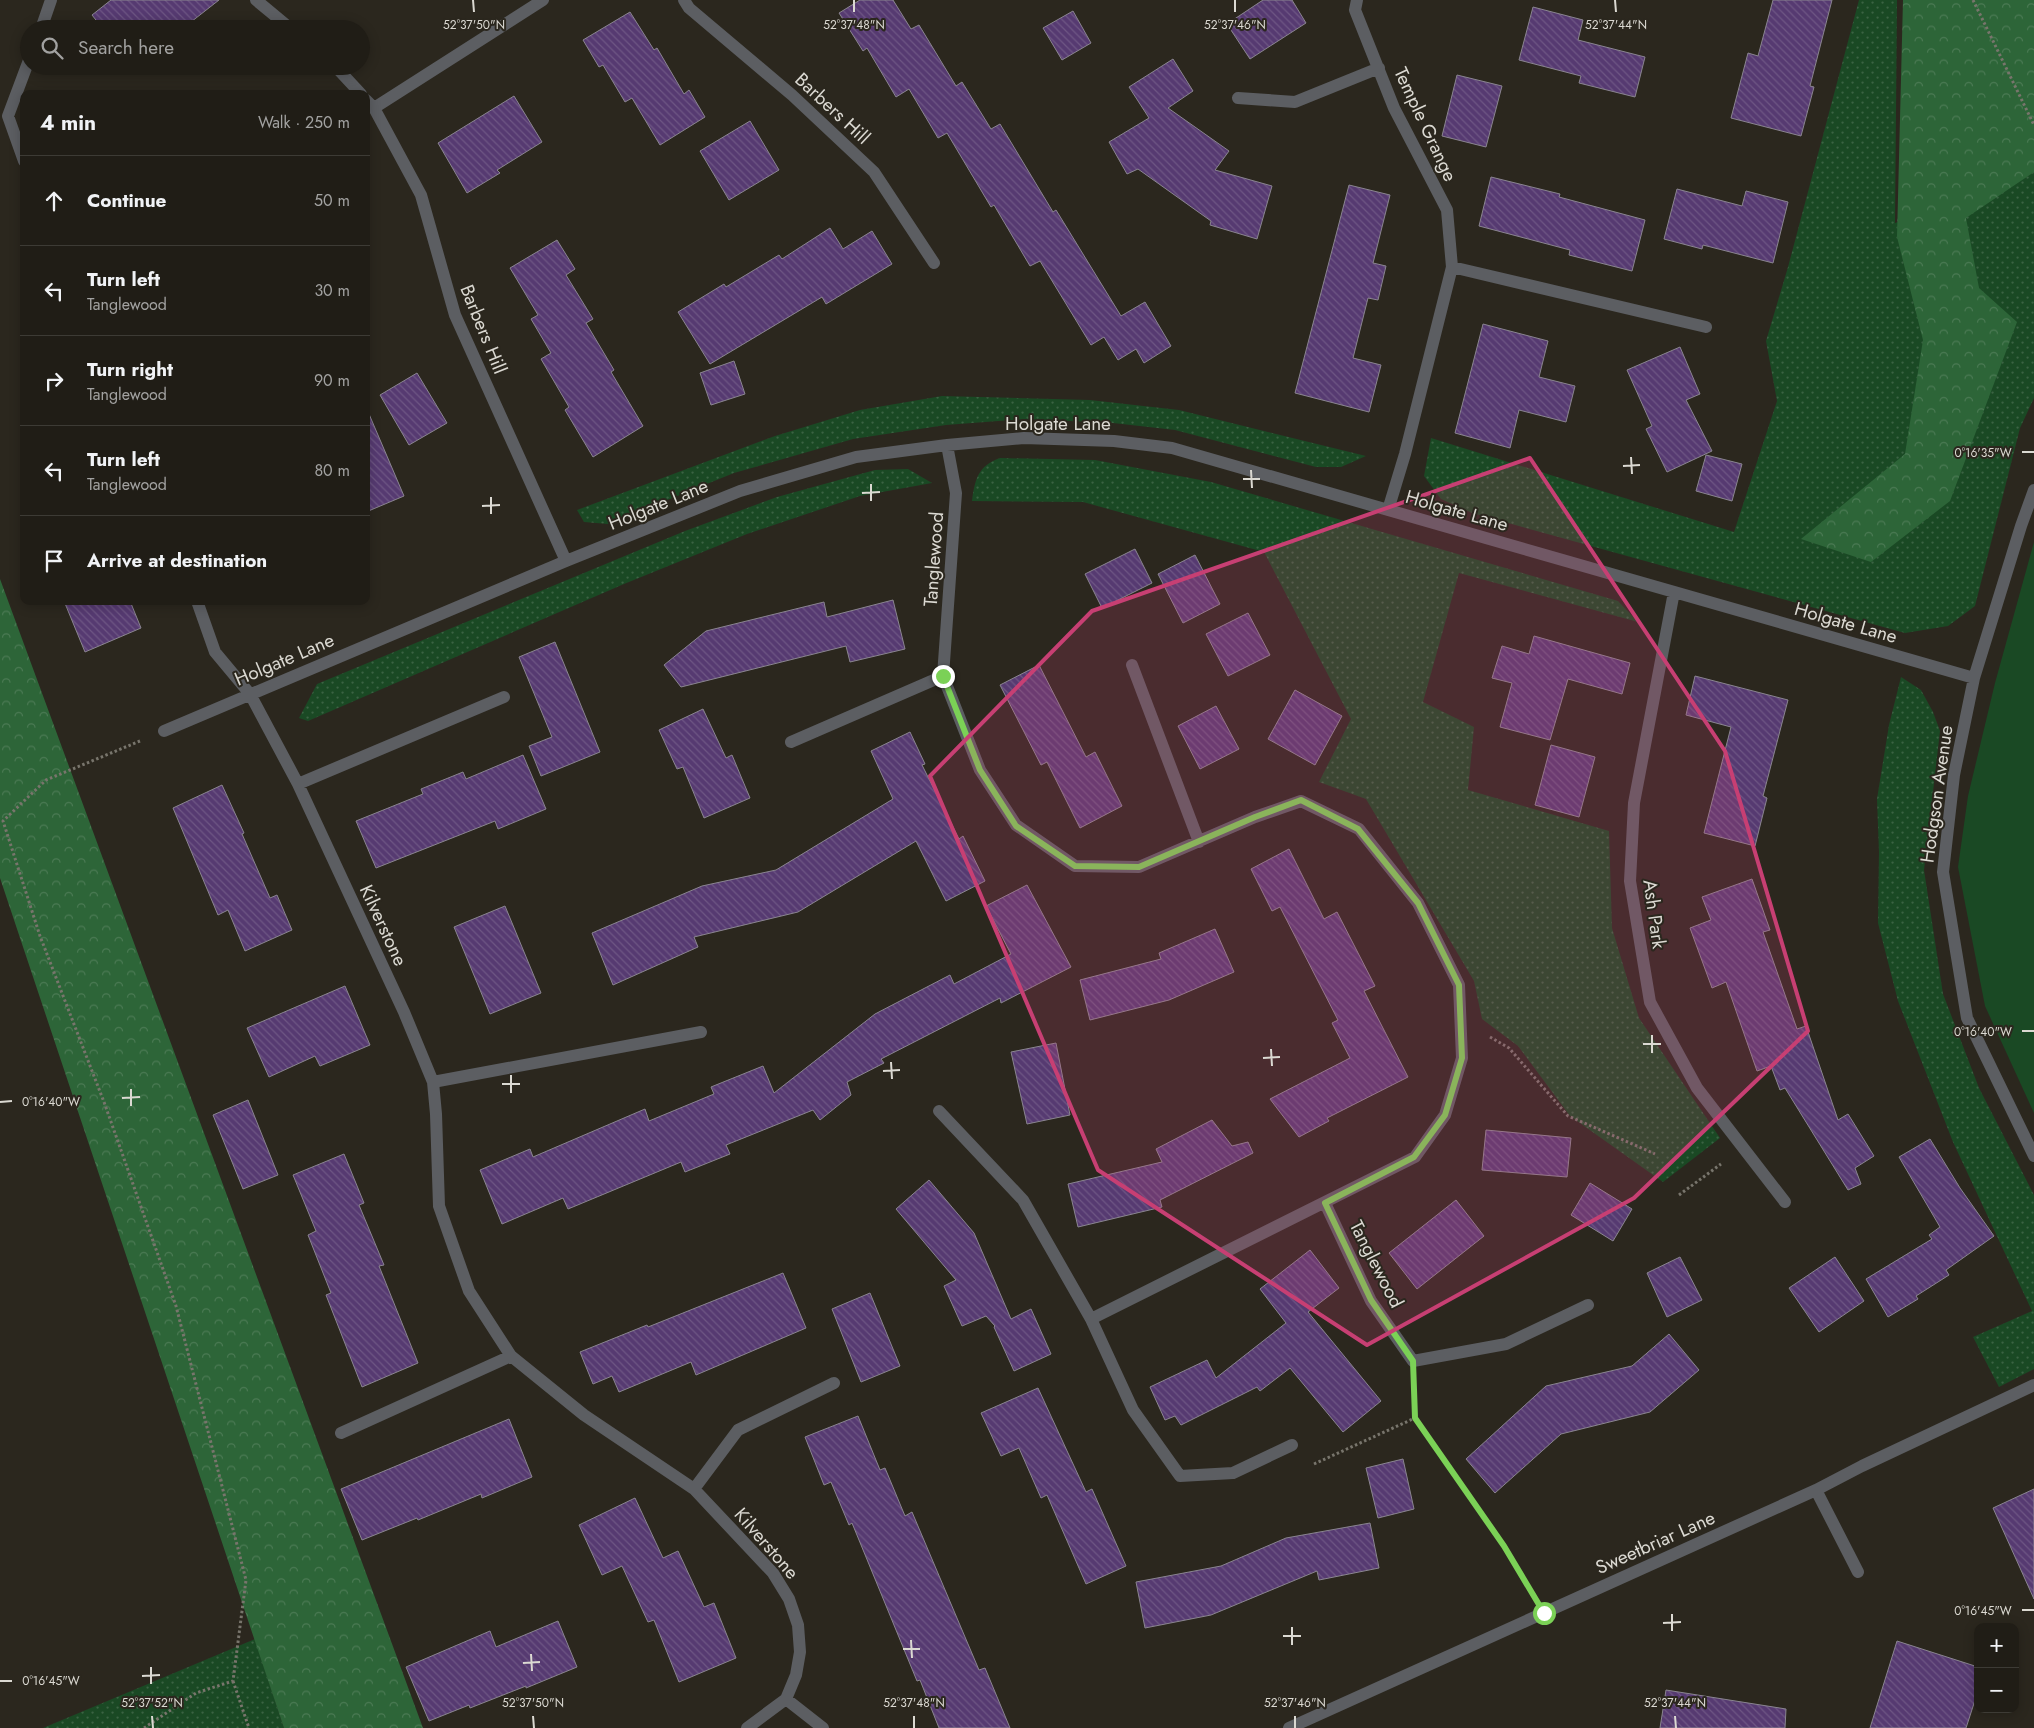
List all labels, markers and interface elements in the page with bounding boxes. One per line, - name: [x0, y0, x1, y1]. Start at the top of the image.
- text: 52°37'50"N: [443, 16, 505, 34]
- text: 52°37'48"N: [823, 16, 885, 34]
- text: 52°37'46"N: [1204, 16, 1266, 34]
- text: 52°37'44"N: [1585, 16, 1647, 34]
- search box: [20, 20, 370, 75]
- icon: search: [38, 34, 66, 62]
- text: Search here: [78, 34, 174, 61]
- street label: Temple Grange: [1387, 63, 1464, 186]
- street label: Barbers Hill: [789, 66, 876, 150]
- text: 4 min: [40, 108, 96, 138]
- text: Walk · 250 m: [258, 111, 350, 134]
- icon: ahead: [40, 187, 68, 215]
- text: Continue: [87, 187, 166, 214]
- text: 50 m: [314, 189, 350, 212]
- text: Turn left: [87, 266, 160, 293]
- icon: left: [40, 277, 68, 305]
- text: 30 m: [314, 279, 350, 302]
- street label: Barbers Hill: [453, 281, 514, 378]
- text: Tanglewood: [87, 293, 167, 316]
- text: Turn right: [87, 356, 173, 383]
- icon: right: [40, 367, 68, 395]
- text: 90 m: [314, 369, 350, 392]
- text: Tanglewood: [87, 383, 167, 406]
- street label: Holgate Lane: [1005, 410, 1111, 437]
- text: 0°16'35"W: [1954, 444, 2012, 462]
- text: Turn left: [87, 446, 160, 473]
- icon: left: [40, 457, 68, 485]
- text: 80 m: [314, 459, 350, 482]
- street label: Holgate Lane: [604, 472, 712, 537]
- text: Tanglewood: [87, 473, 167, 496]
- street label: Holgate Lane: [1402, 483, 1512, 538]
- street label: Tanglewood: [917, 511, 950, 607]
- icon: arrive: [40, 547, 68, 575]
- text: Arrive at destination: [87, 547, 267, 574]
- street label: Holgate Lane: [1791, 595, 1901, 650]
- street label: Holgate Lane: [230, 626, 338, 693]
- route end: [932, 665, 955, 688]
- street label: Hodgson Avenue: [1913, 723, 1960, 865]
- street label: Ash Park: [1636, 878, 1673, 951]
- street label: Kilverstone: [353, 880, 414, 970]
- text: 0°16'40"W: [1954, 1023, 2012, 1041]
- text: 0°16'40"W: [22, 1093, 80, 1111]
- street label: Tanglewood: [1343, 1216, 1410, 1313]
- street label: Kilverstone: [728, 1502, 805, 1585]
- street label: Sweetbriar Lane: [1591, 1504, 1719, 1581]
- route start: [1533, 1602, 1556, 1625]
- text: 0°16'45"W: [1954, 1602, 2012, 1620]
- map controls: [1974, 1623, 2019, 1713]
- button: +: [1974, 1623, 2019, 1668]
- button: −: [1974, 1668, 2019, 1713]
- text: 0°16'45"W: [22, 1672, 80, 1690]
- text: 52°37'52"N: [121, 1694, 183, 1712]
- text: 52°37'50"N: [502, 1694, 564, 1712]
- text: 52°37'48"N: [883, 1694, 945, 1712]
- text: 52°37'46"N: [1264, 1694, 1326, 1712]
- text: 52°37'44"N: [1644, 1694, 1706, 1712]

